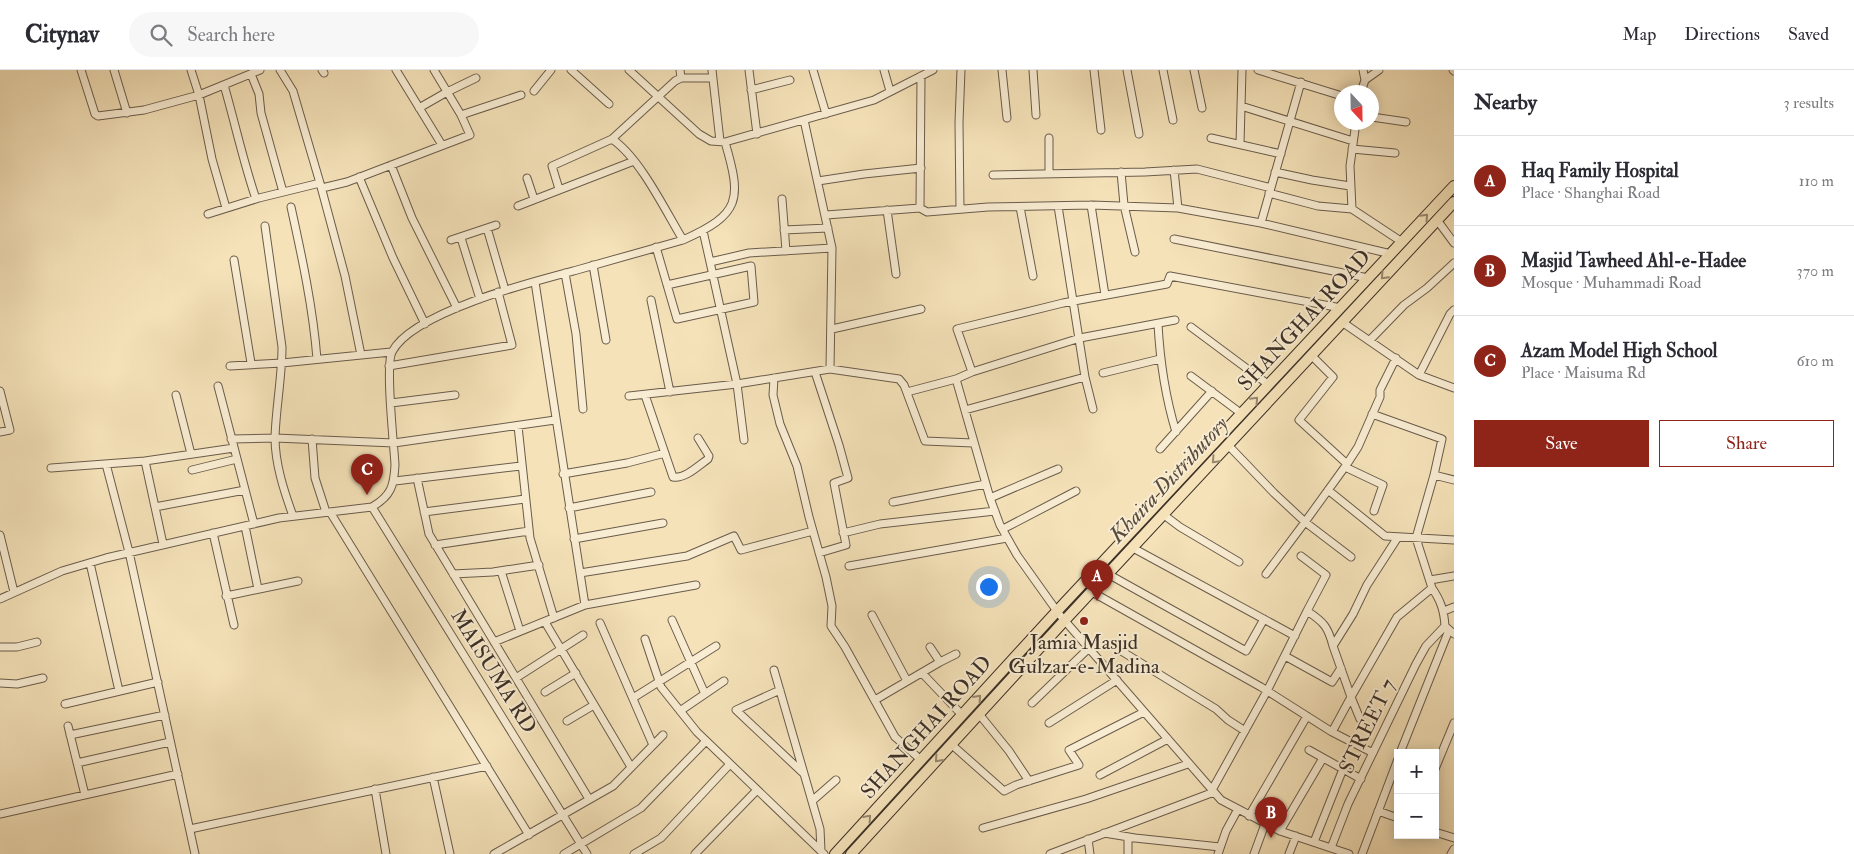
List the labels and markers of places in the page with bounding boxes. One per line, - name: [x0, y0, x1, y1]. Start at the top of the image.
- pin: C: [351, 454, 383, 495]
- pin: A: [1081, 560, 1113, 601]
- marker: Jamia Masjid Gulzar-e-Madina: [1078, 615, 1090, 627]
- place label: Jamia Masjid Gulzar-e-Madina: [1008, 629, 1160, 680]
- pin: B: [1255, 797, 1287, 838]

